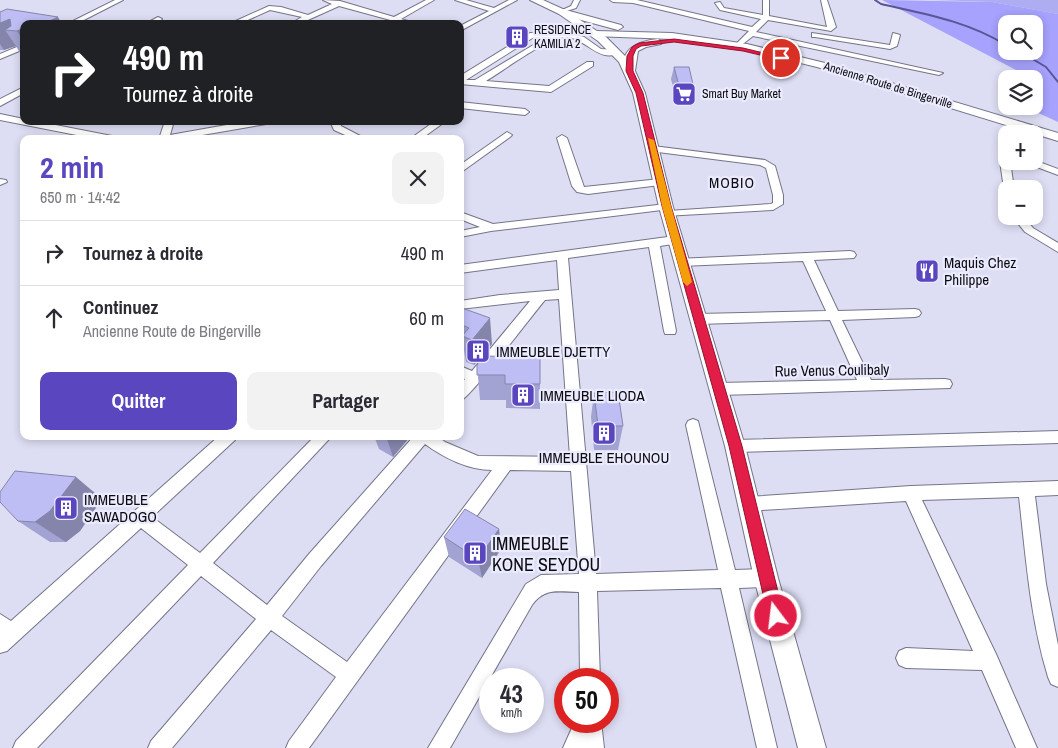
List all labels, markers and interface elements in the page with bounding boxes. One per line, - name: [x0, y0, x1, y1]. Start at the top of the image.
- map controls: [998, 15, 1043, 225]
- button: search: [998, 15, 1043, 60]
- place label: RESIDENCE KAMILIA 2: [534, 22, 591, 52]
- building icon: RESIDENCE KAMILIA 2: [504, 24, 530, 50]
- text: 490 m: [123, 34, 204, 81]
- pin: [760, 37, 802, 79]
- icon: right: [40, 40, 105, 105]
- icon: arrive: [767, 44, 795, 72]
- street label: Ancienne Route de Bingerville: [821, 58, 954, 112]
- button: layers: [998, 70, 1043, 115]
- text: Tournez à droite: [123, 79, 253, 109]
- supermarket icon: Smart Buy Market: [671, 81, 697, 107]
- place label: Smart Buy Market: [702, 86, 781, 102]
- button: +: [998, 125, 1043, 170]
- text: 2 min: [40, 147, 104, 187]
- button: close: [392, 152, 444, 204]
- district label: MOBIO: [709, 172, 755, 193]
- button: −: [998, 180, 1043, 225]
- text: 650 m · 14:42: [40, 186, 120, 208]
- icon: right: [40, 239, 68, 267]
- text: Tournez à droite: [83, 240, 203, 266]
- text: 490 m: [401, 240, 444, 266]
- place label: Maquis Chez Philippe: [944, 252, 1016, 290]
- restaurant icon: Maquis Chez Philippe: [914, 258, 940, 284]
- text: Continuez: [83, 294, 158, 320]
- icon: ahead: [40, 304, 68, 332]
- text: 60 m: [409, 305, 444, 331]
- text: Ancienne Route de Bingerville: [83, 320, 261, 342]
- building icon: IMMEUBLE DJETTY: [465, 338, 491, 364]
- place label: IMMEUBLE DJETTY: [496, 341, 611, 362]
- street label: Rue Venus Coulibaly: [774, 358, 890, 382]
- button: Quitter: [40, 372, 237, 430]
- button: Partager: [247, 372, 444, 430]
- building icon: IMMEUBLE LIODA: [510, 382, 536, 408]
- place label: IMMEUBLE LIODA: [540, 385, 645, 406]
- building icon: IMMEUBLE EHOUNOU: [591, 420, 617, 446]
- place label: IMMEUBLE EHOUNOU: [539, 447, 669, 468]
- place label: IMMEUBLE SAWADOGO: [84, 489, 157, 527]
- building icon: IMMEUBLE SAWADOGO: [53, 495, 79, 521]
- place label: IMMEUBLE KONE SEYDOU: [492, 531, 600, 577]
- building icon: IMMEUBLE KONE SEYDOU: [462, 540, 488, 566]
- position arrow: [749, 589, 801, 641]
- speed limit sign: 50: [554, 668, 619, 733]
- text: 43: [500, 677, 523, 711]
- text: km/h: [501, 705, 522, 721]

